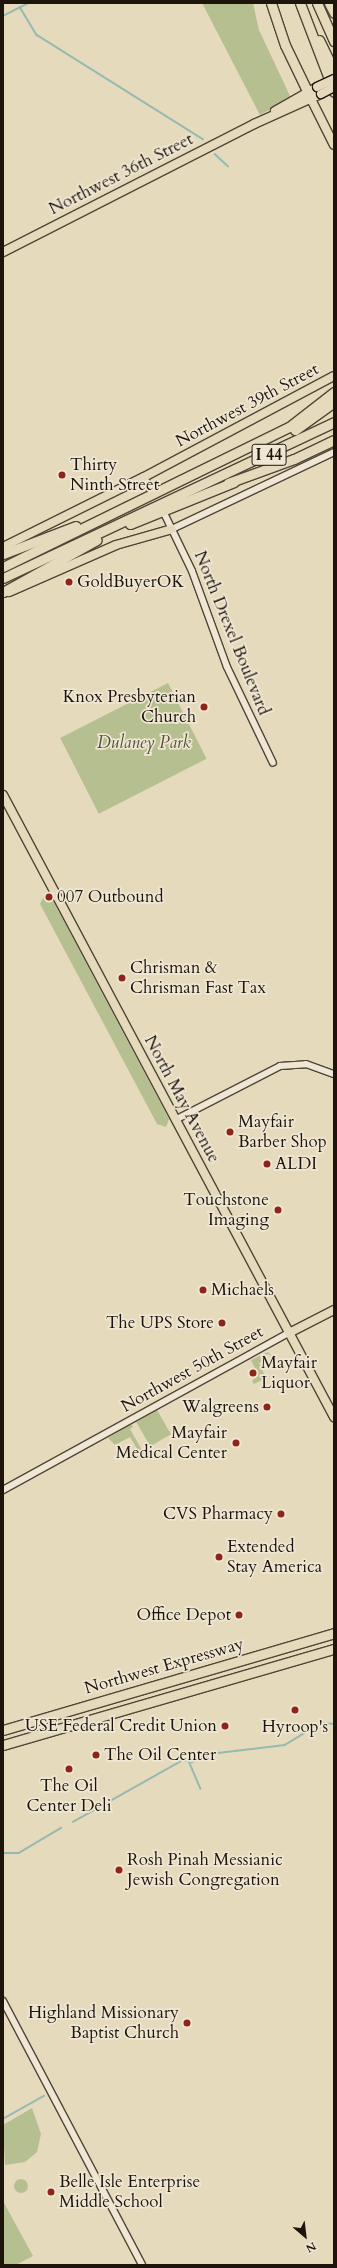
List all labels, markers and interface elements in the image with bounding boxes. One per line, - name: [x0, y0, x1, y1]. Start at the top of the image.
- street label: Northwest 36th Street: [45, 129, 197, 219]
- street label: Northwest 39th Street: [172, 359, 322, 451]
- road number: I 44: [251, 441, 287, 469]
- place label: Thirty Ninth Street: [70, 455, 159, 495]
- marker: Thirty Ninth Street: [57, 470, 67, 480]
- street label: North Drexel Boulevard: [190, 548, 274, 718]
- place label: GoldBuyerOK: [77, 572, 184, 592]
- marker: GoldBuyerOK: [64, 577, 74, 587]
- place label: Knox Presbyterian Church: [63, 687, 196, 727]
- marker: Knox Presbyterian Church: [199, 702, 209, 712]
- park label: Dulaney Park: [97, 733, 191, 753]
- place label: 007 Outbound: [57, 887, 163, 907]
- marker: 007 Outbound: [44, 892, 54, 902]
- place label: Chrisman & Chrisman Fast Tax: [130, 958, 266, 998]
- marker: Chrisman & Chrisman Fast Tax: [117, 973, 127, 983]
- street label: North May Avenue: [140, 1032, 224, 1166]
- place label: Mayfair Barber Shop: [238, 1112, 327, 1152]
- marker: Mayfair Barber Shop: [225, 1127, 235, 1137]
- place label: ALDI: [275, 1154, 317, 1174]
- marker: ALDI: [262, 1159, 272, 1169]
- place label: Touchstone Imaging: [183, 1190, 269, 1230]
- marker: Touchstone Imaging: [272, 1204, 284, 1216]
- place label: Michaels: [211, 1280, 274, 1300]
- marker: Michaels: [198, 1285, 208, 1295]
- place label: The UPS Store: [106, 1313, 214, 1333]
- marker: The UPS Store: [217, 1318, 227, 1328]
- street label: Northwest 50th Street: [117, 1322, 267, 1416]
- place label: Mayfair Liquor: [261, 1353, 317, 1393]
- marker: Mayfair Liquor: [248, 1368, 258, 1378]
- place label: Walgreens: [182, 1397, 259, 1417]
- marker: Walgreens: [262, 1402, 272, 1412]
- place label: Mayfair Medical Center: [116, 1423, 227, 1463]
- marker: Mayfair Medical Center: [230, 1437, 242, 1449]
- place label: CVS Pharmacy: [163, 1504, 273, 1524]
- marker: CVS Pharmacy: [276, 1509, 286, 1519]
- place label: Extended Stay America: [227, 1537, 322, 1577]
- marker: Extended Stay America: [214, 1552, 224, 1562]
- place label: Office Depot: [136, 1605, 231, 1625]
- marker: Office Depot: [234, 1610, 244, 1620]
- street label: Northwest Expressway: [82, 1633, 246, 1699]
- marker: Hyroop's: [290, 1705, 300, 1715]
- place label: USE Federal Credit Union: [25, 1716, 217, 1736]
- place label: Hyroop's: [262, 1717, 328, 1737]
- marker: USE Federal Credit Union: [220, 1721, 230, 1731]
- place label: The Oil Center: [104, 1745, 216, 1765]
- marker: The Oil Center: [91, 1750, 101, 1760]
- marker: The Oil Center Deli: [64, 1764, 74, 1774]
- place label: The Oil Center Deli: [27, 1776, 111, 1816]
- place label: Rosh Pinah Messianic Jewish Congregation: [127, 1850, 283, 1890]
- marker: Rosh Pinah Messianic Jewish Congregation: [114, 1865, 124, 1875]
- place label: Highland Missionary Baptist Church: [28, 2003, 179, 2043]
- marker: Highland Missionary Baptist Church: [182, 2018, 192, 2028]
- place label: Belle Isle Enterprise Middle School: [59, 2172, 200, 2212]
- marker: Belle Isle Enterprise Middle School: [46, 2187, 56, 2197]
- north arrow: [285, 2216, 325, 2256]
- text: N: [303, 2238, 319, 2256]

